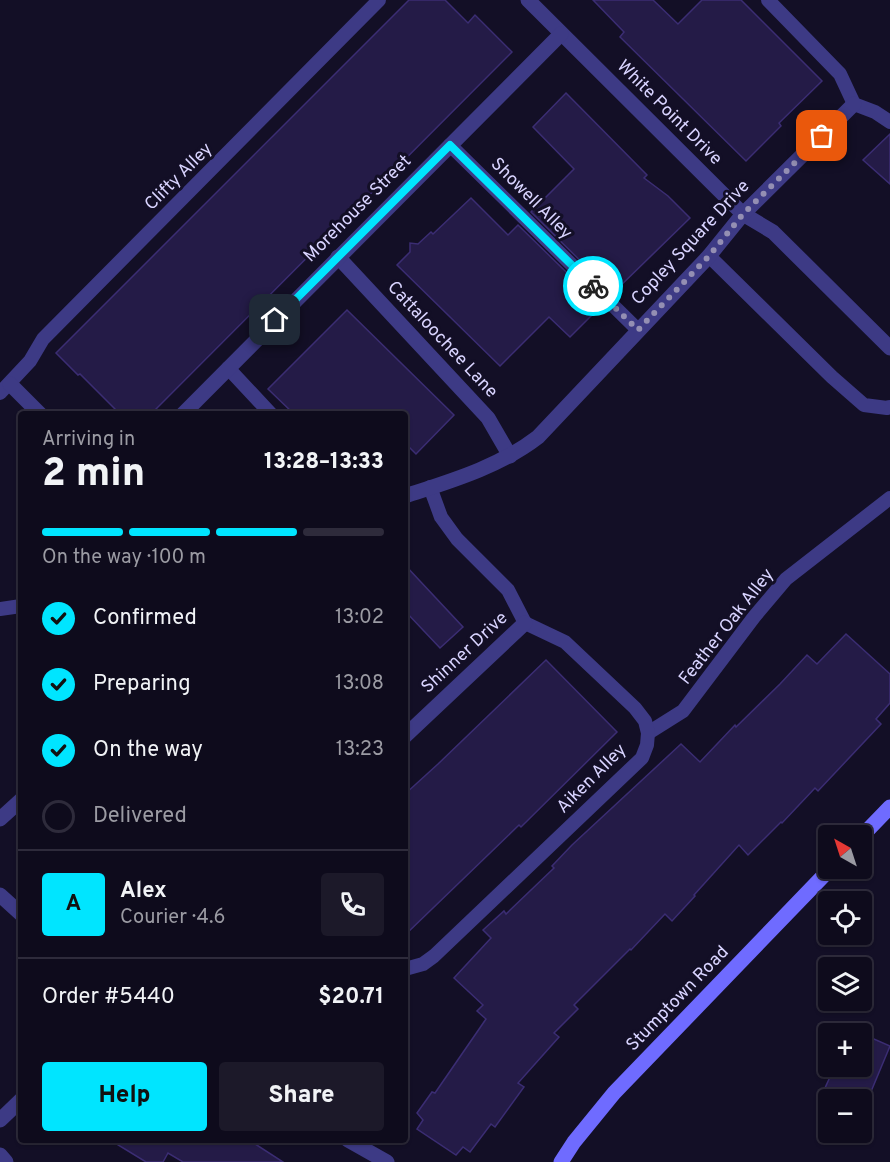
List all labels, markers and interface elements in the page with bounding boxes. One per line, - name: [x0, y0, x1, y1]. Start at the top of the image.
- street label: White Point Drive: [611, 55, 727, 171]
- pin: [796, 110, 847, 161]
- icon: bag: [805, 119, 838, 152]
- street label: Clifty Alley: [140, 138, 218, 216]
- street label: Morehouse Street: [299, 150, 417, 268]
- street label: Showell Alley: [485, 153, 577, 245]
- street label: Copley Square Drive: [627, 175, 755, 311]
- courier: [563, 256, 623, 316]
- icon: bike: [577, 270, 610, 303]
- street label: Cattaloochee Lane: [382, 277, 502, 403]
- pin: [249, 294, 300, 345]
- icon: home: [258, 303, 291, 336]
- text: Arriving in: [42, 427, 135, 453]
- text: 13:28–13:33: [264, 449, 384, 476]
- text: 2 min: [42, 451, 145, 500]
- text: On the way · 100 m: [42, 545, 206, 571]
- street label: Feather Oak Alley: [674, 564, 780, 690]
- icon: check: [42, 602, 75, 635]
- text: Confirmed: [93, 605, 197, 632]
- text: 13:02: [335, 605, 384, 631]
- street label: Shinner Drive: [417, 607, 513, 699]
- icon: check: [42, 668, 75, 701]
- text: Preparing: [93, 671, 191, 698]
- text: 13:08: [335, 671, 384, 697]
- icon: check: [42, 734, 75, 767]
- text: On the way: [93, 737, 203, 764]
- text: 13:23: [336, 737, 384, 763]
- street label: Aiken Alley: [552, 739, 632, 819]
- text: Delivered: [93, 803, 187, 830]
- north arrow: [818, 825, 872, 879]
- map controls: [818, 825, 872, 1143]
- button: phone: [321, 873, 384, 936]
- text: Alex: [120, 878, 167, 905]
- text: A: [66, 891, 81, 918]
- button: locate: [818, 891, 872, 945]
- text: Courier · 4.6: [120, 905, 225, 931]
- street label: Stumptown Road: [622, 941, 734, 1057]
- button: layers: [818, 957, 872, 1011]
- text: Order #5440: [42, 984, 175, 1011]
- text: $20.71: [318, 984, 384, 1011]
- button: +: [818, 1023, 872, 1077]
- button: Help: [42, 1062, 207, 1131]
- button: Share: [219, 1062, 384, 1131]
- button: −: [818, 1089, 872, 1143]

